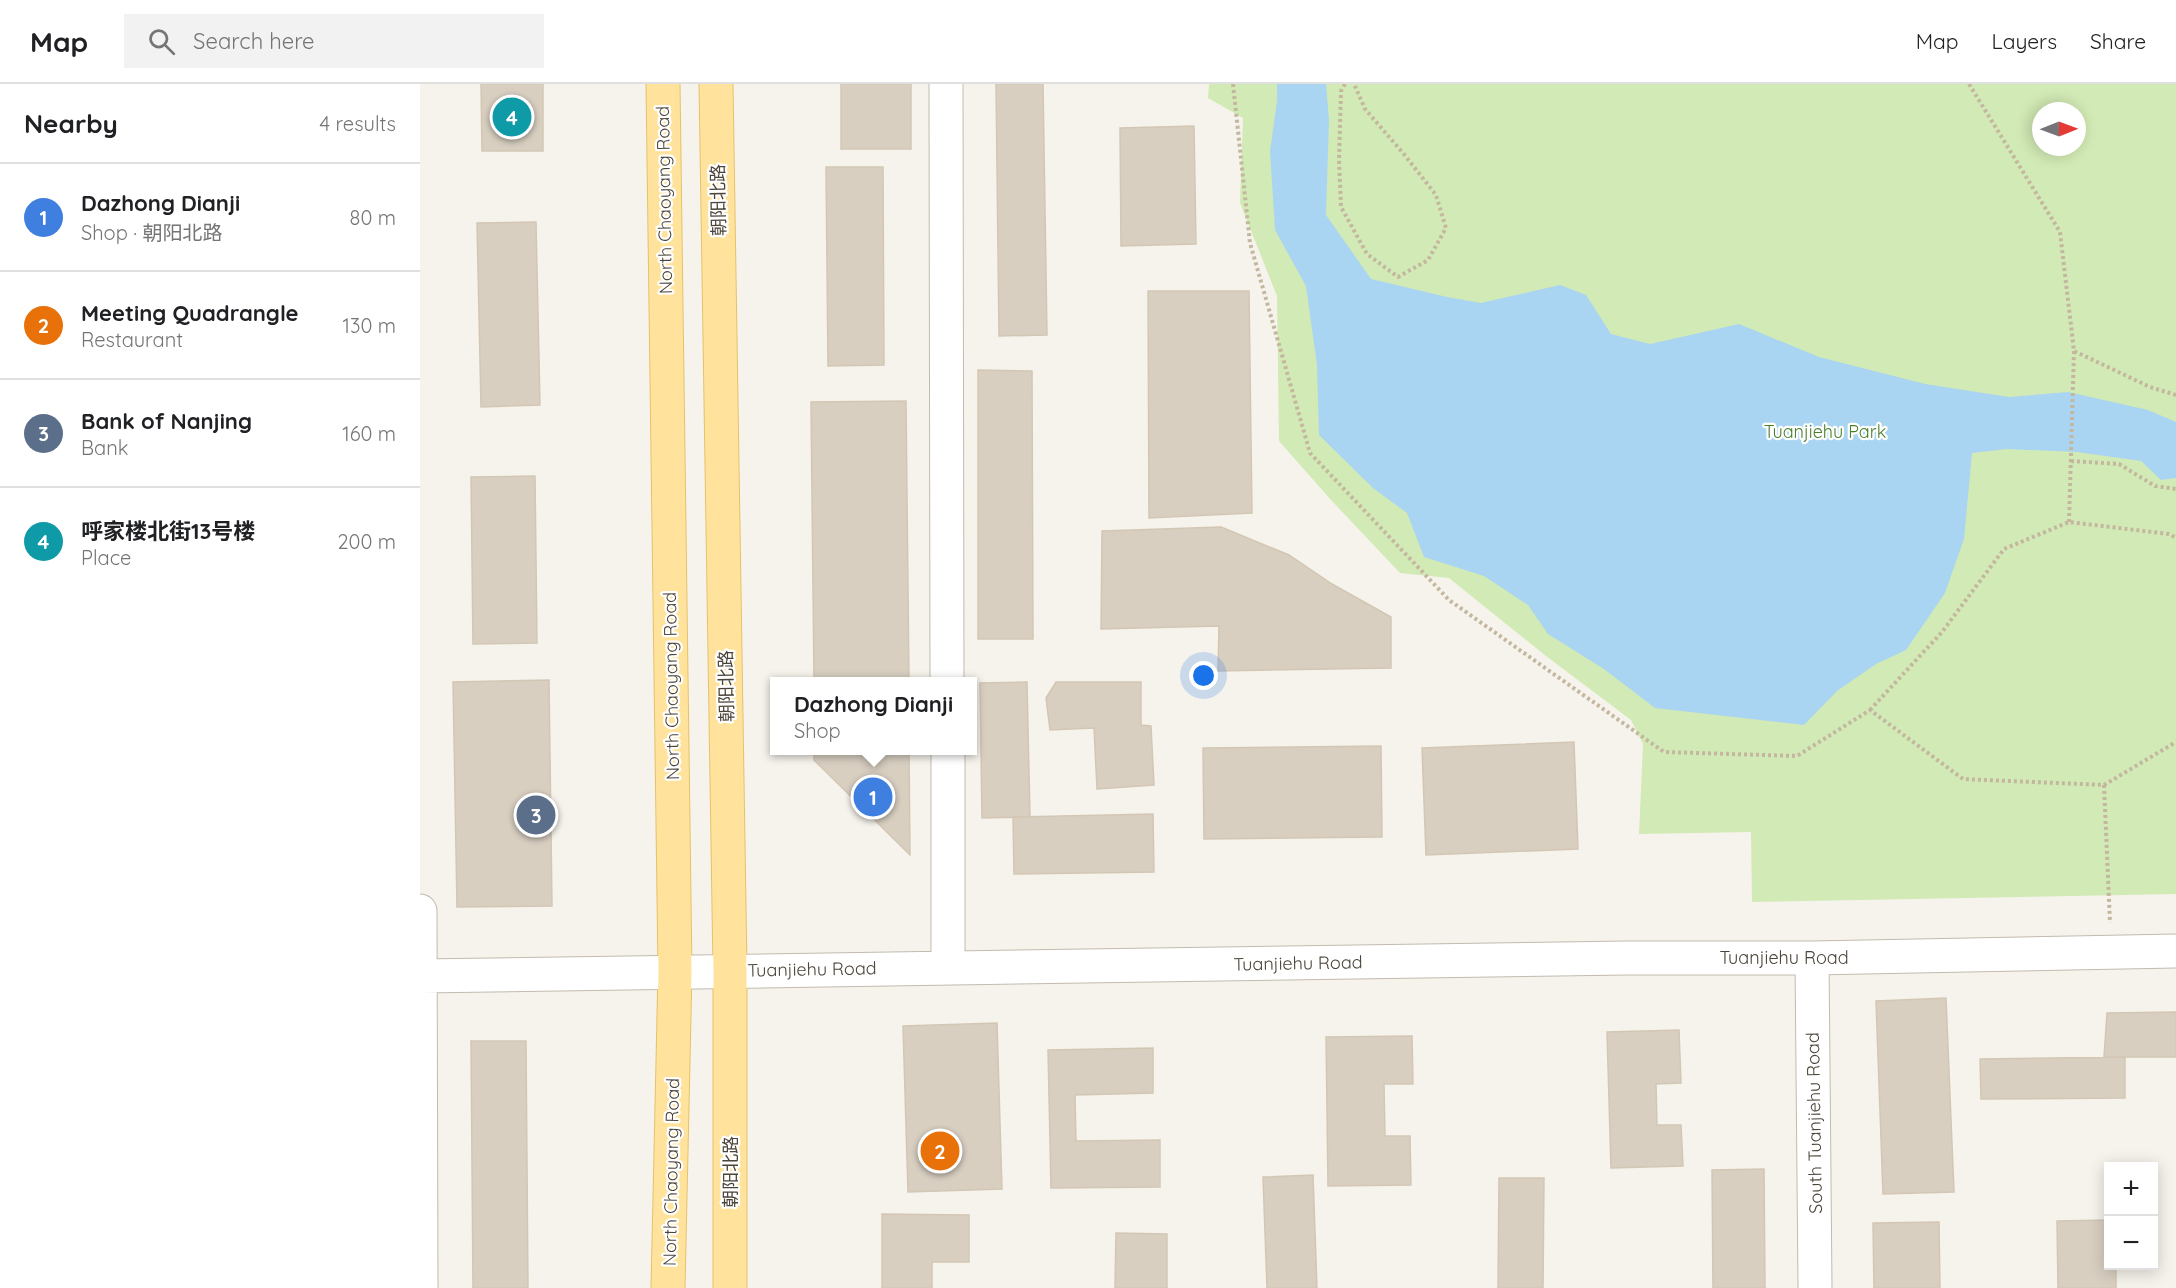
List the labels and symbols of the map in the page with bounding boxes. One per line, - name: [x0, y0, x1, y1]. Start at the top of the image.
- pin: 4: [492, 94, 532, 140]
- north arrow: [2032, 102, 2086, 156]
- street label: North Chaoyang Road: [651, 106, 677, 294]
- street label: 朝阳北路: [706, 164, 730, 236]
- park label: Tuanjiehu Park: [1764, 420, 1886, 443]
- street label: North Chaoyang Road: [658, 592, 684, 780]
- street label: 朝阳北路: [714, 650, 738, 722]
- your location: [1189, 661, 1218, 690]
- pin: 1: [854, 774, 892, 820]
- pin: 3: [516, 792, 556, 838]
- street label: Tuanjiehu Road: [1719, 946, 1849, 969]
- street label: Tuanjiehu Road: [1233, 950, 1363, 976]
- street label: Tuanjiehu Road: [747, 956, 877, 982]
- street label: South Tuanjiehu Road: [1801, 1032, 1827, 1214]
- street label: North Chaoyang Road: [658, 1078, 684, 1266]
- pin: 2: [920, 1128, 960, 1174]
- street label: 朝阳北路: [719, 1136, 742, 1208]

